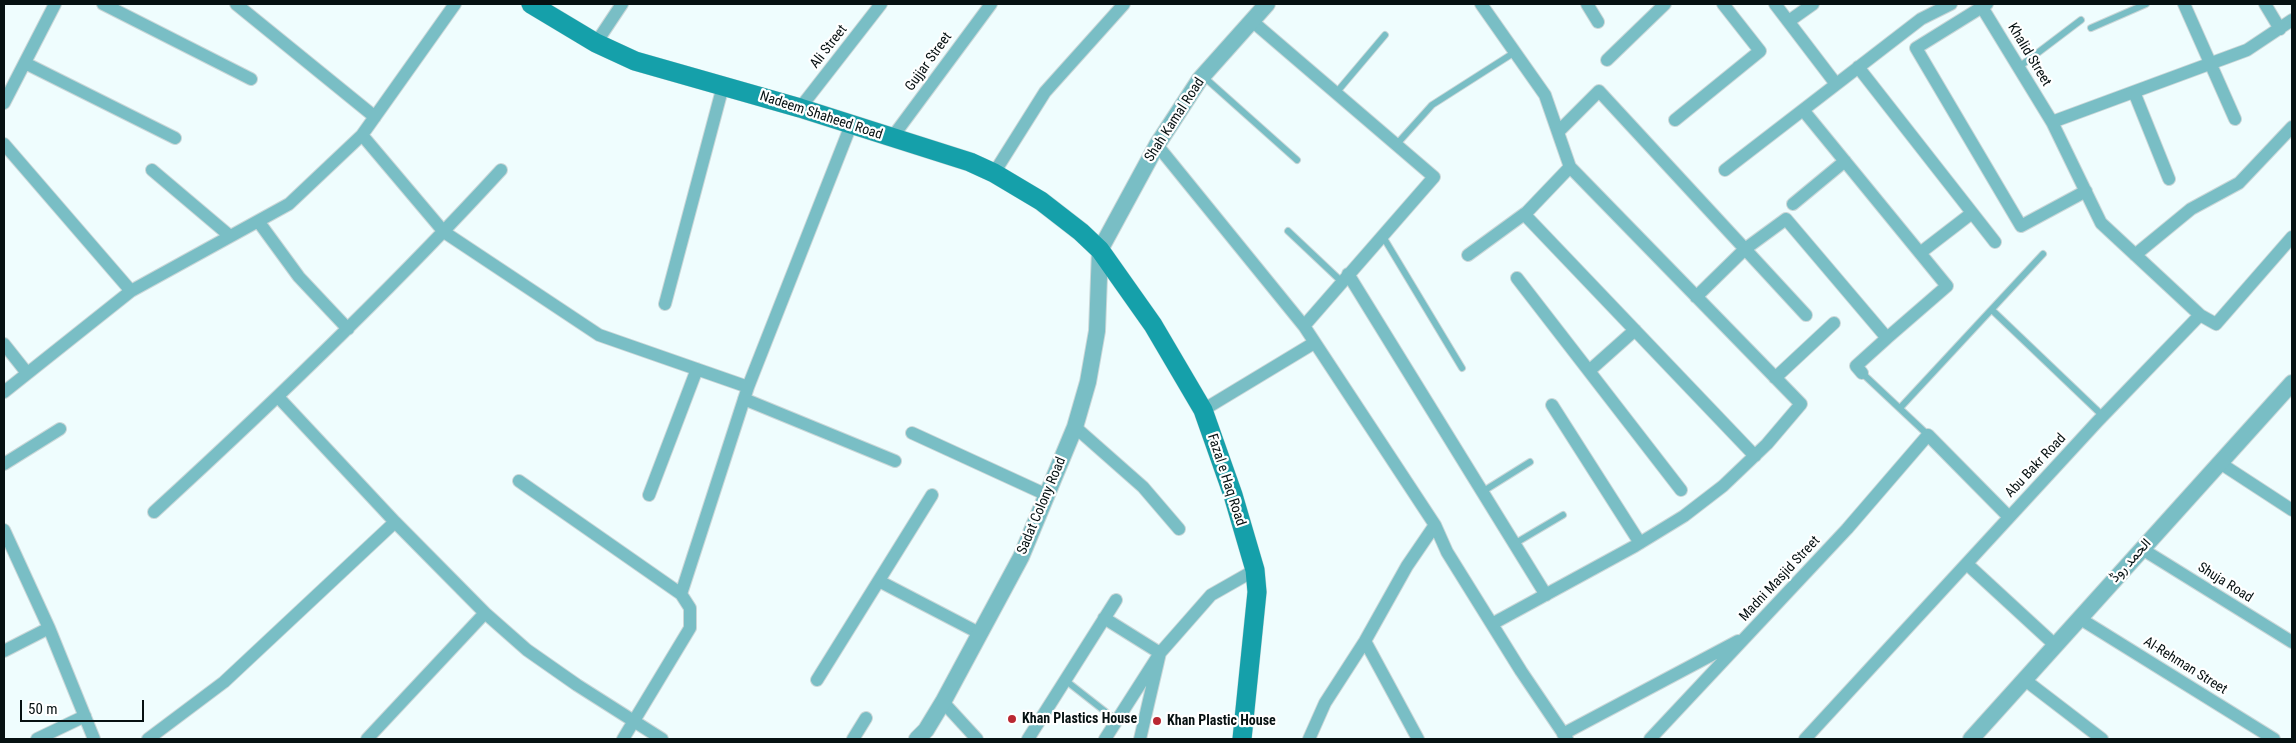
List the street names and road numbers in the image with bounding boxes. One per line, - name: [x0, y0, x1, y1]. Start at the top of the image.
- street label: Khalid Street: [2004, 20, 2054, 90]
- street label: Ali Street: [807, 22, 851, 72]
- street label: Gujjar Street: [902, 29, 956, 95]
- street label: Shah Kamal Road: [1142, 75, 1208, 165]
- street label: Nadeem Shaheed Road: [757, 88, 885, 144]
- street label: Abu Bakr Road: [2002, 431, 2070, 501]
- street label: Fazal e Haq Road: [1203, 432, 1249, 528]
- street label: Sadat Colony Road: [1014, 455, 1070, 557]
- street label: Madni Masjid Street: [1736, 533, 1824, 625]
- street label: الحمد روڈ: [2107, 536, 2155, 586]
- street label: Shuja Road: [2194, 559, 2256, 607]
- street label: Al-Rehman Street: [2140, 634, 2230, 698]

